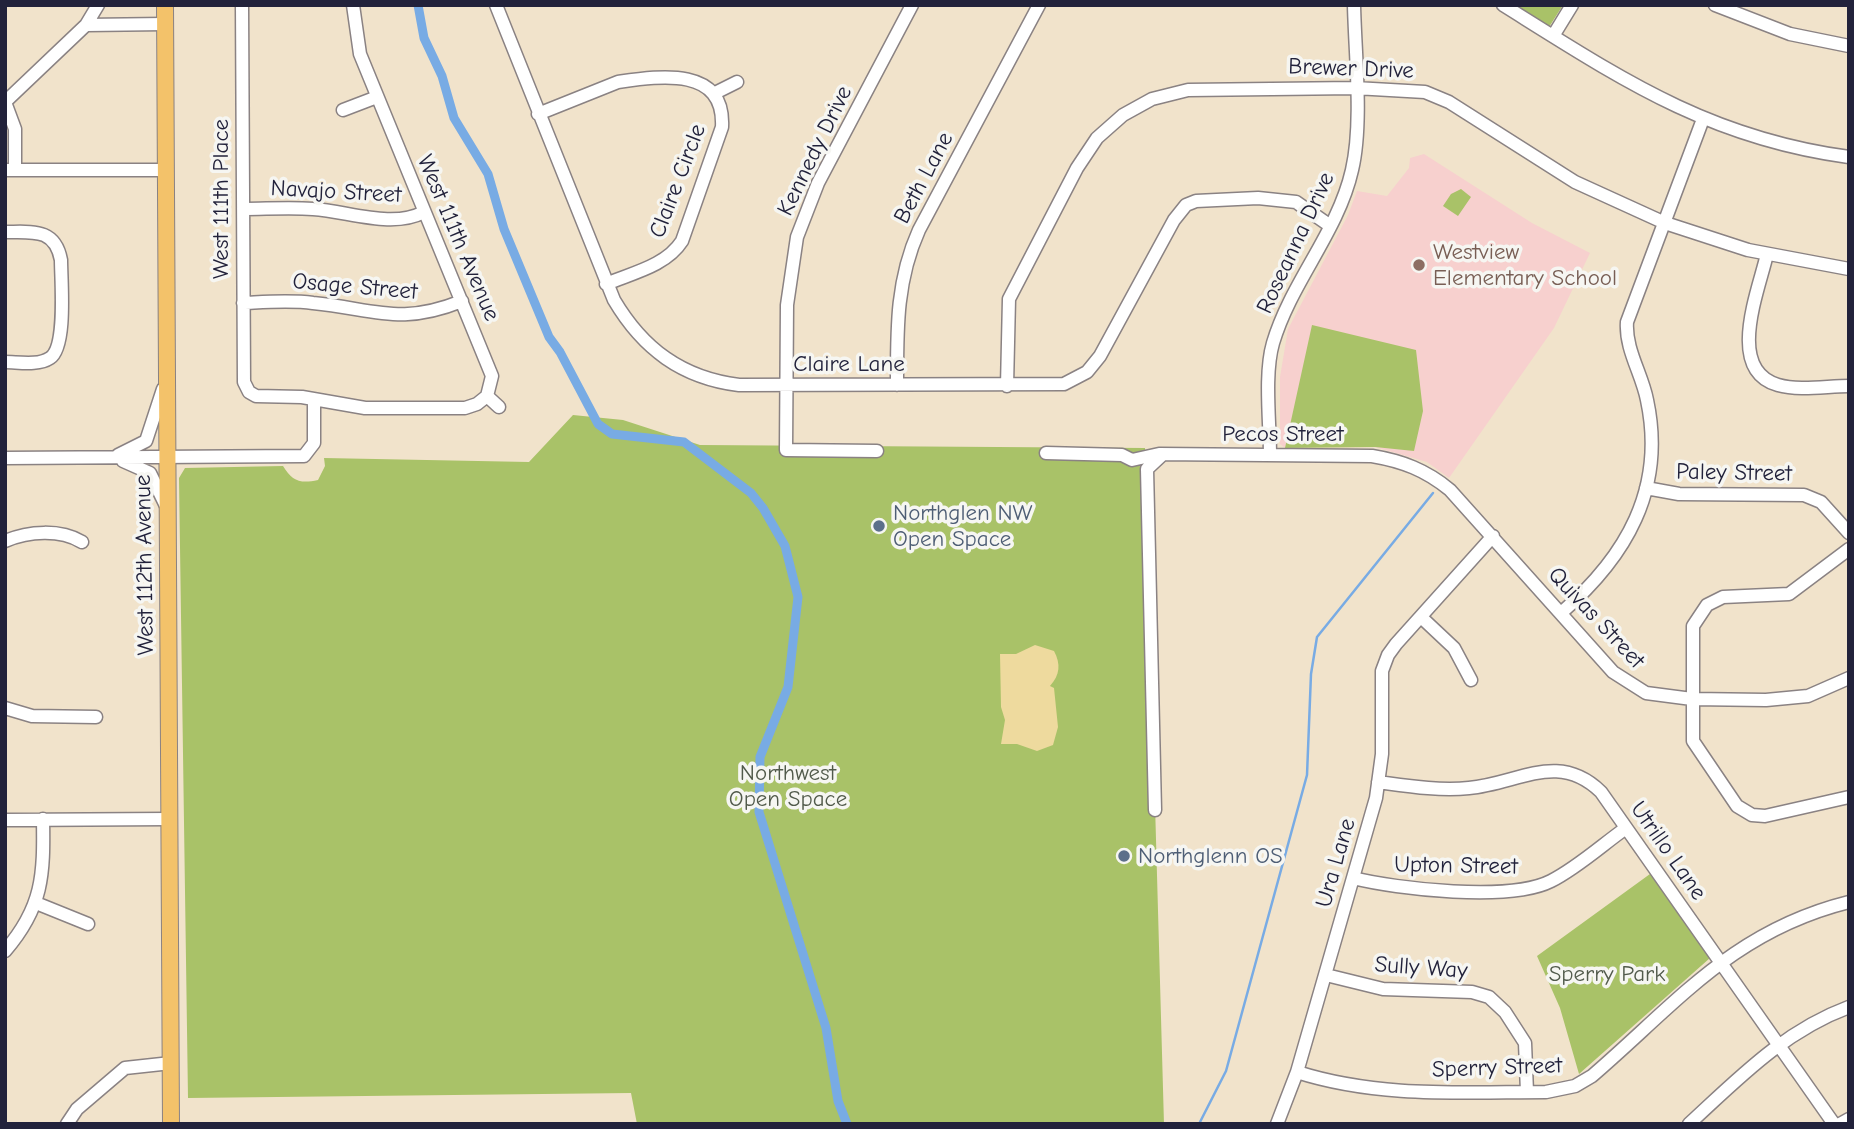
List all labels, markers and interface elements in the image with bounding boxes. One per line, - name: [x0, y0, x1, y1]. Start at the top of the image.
- street label: Brewer Drive: [1288, 53, 1414, 85]
- street label: Kennedy Drive: [772, 82, 858, 220]
- street label: West 111th Place: [207, 119, 235, 279]
- street label: Claire Circle: [644, 120, 712, 242]
- street label: Beth Lane: [888, 128, 960, 228]
- street label: West 111th Avenue: [411, 151, 505, 325]
- street label: Roseanna Drive: [1251, 168, 1341, 318]
- street label: Navajo Street: [270, 175, 402, 209]
- place label: Westview Elementary School: [1433, 238, 1617, 292]
- marker: Westview Elementary School: [1411, 257, 1427, 273]
- street label: Osage Street: [291, 268, 419, 306]
- street label: Claire Lane: [793, 350, 905, 378]
- street label: Pecos Street: [1222, 420, 1344, 448]
- street label: Paley Street: [1676, 458, 1792, 488]
- street label: West 112th Avenue: [130, 474, 160, 656]
- place label: Northglen NW Open Space: [893, 499, 1033, 553]
- marker: Northglen NW Open Space: [871, 518, 887, 534]
- street label: Quivas Street: [1542, 561, 1650, 675]
- park label: Northwest Open Space: [729, 759, 847, 813]
- street label: Utrillo Lane: [1624, 796, 1712, 906]
- street label: Ura Lane: [1310, 815, 1362, 911]
- place label: Northglenn OS: [1138, 842, 1283, 870]
- marker: Northglenn OS: [1116, 848, 1132, 864]
- street label: Upton Street: [1394, 851, 1518, 881]
- street label: Sully Way: [1374, 951, 1468, 985]
- park label: Sperry Park: [1549, 960, 1665, 988]
- street label: Sperry Street: [1431, 1052, 1563, 1084]

